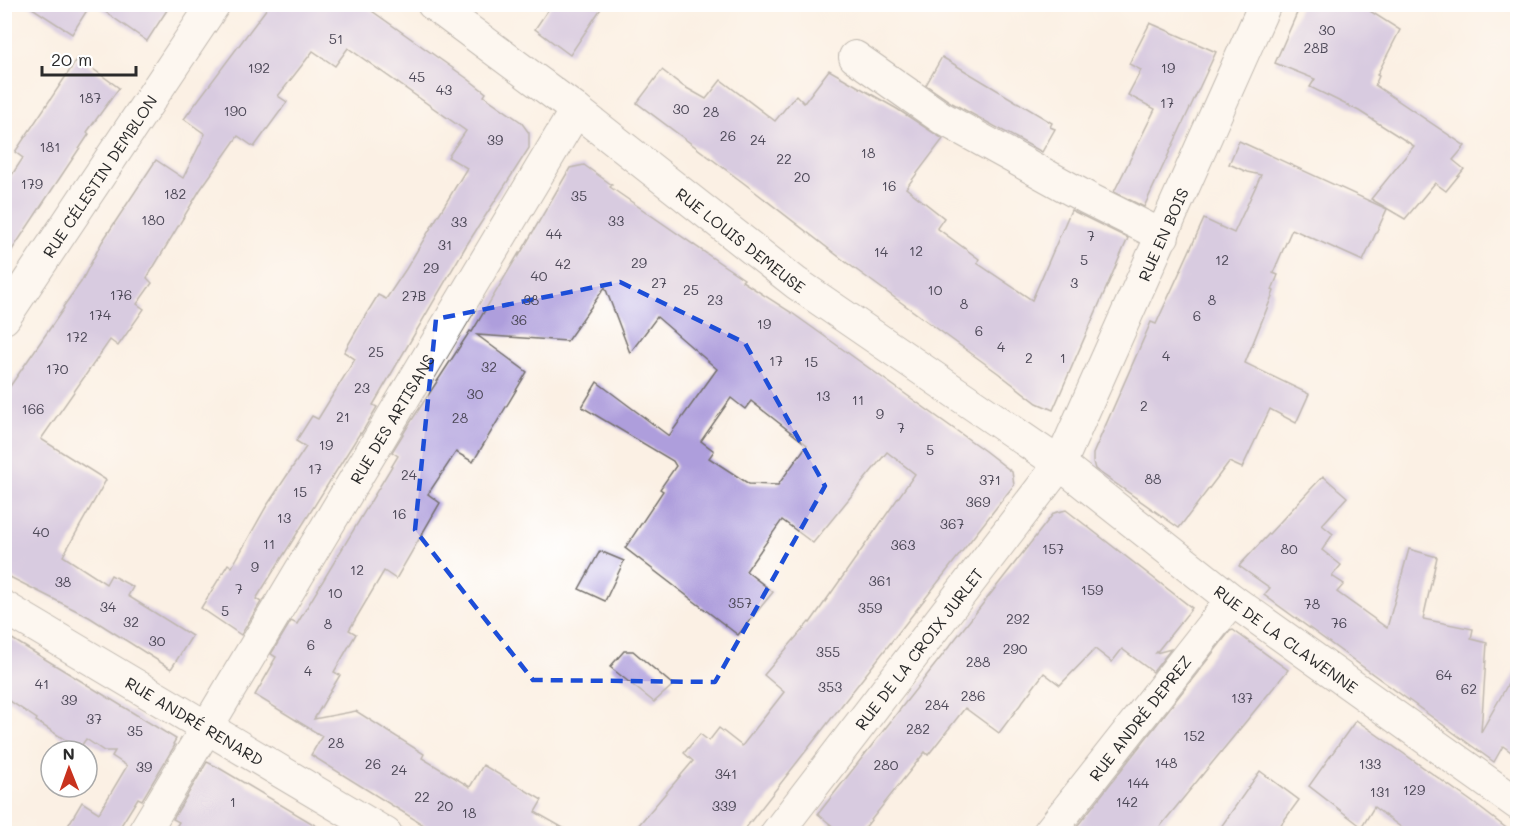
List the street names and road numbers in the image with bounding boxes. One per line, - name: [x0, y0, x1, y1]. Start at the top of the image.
- street label: RUE CÉLESTIN DEMBLON: [37, 91, 161, 261]
- street label: RUE LOUIS DEMEUSE: [672, 182, 810, 297]
- street label: RUE EN BOIS: [1132, 184, 1192, 284]
- street label: RUE DES ARTISANS: [344, 350, 438, 487]
- street label: RUE DE LA CROIX JURLET: [850, 563, 987, 734]
- street label: RUE DE LA CLAWENNE: [1210, 580, 1363, 697]
- street label: RUE ANDRÉ DEPREZ: [1084, 651, 1195, 785]
- street label: RUE ANDRÉ RENARD: [122, 671, 268, 770]

